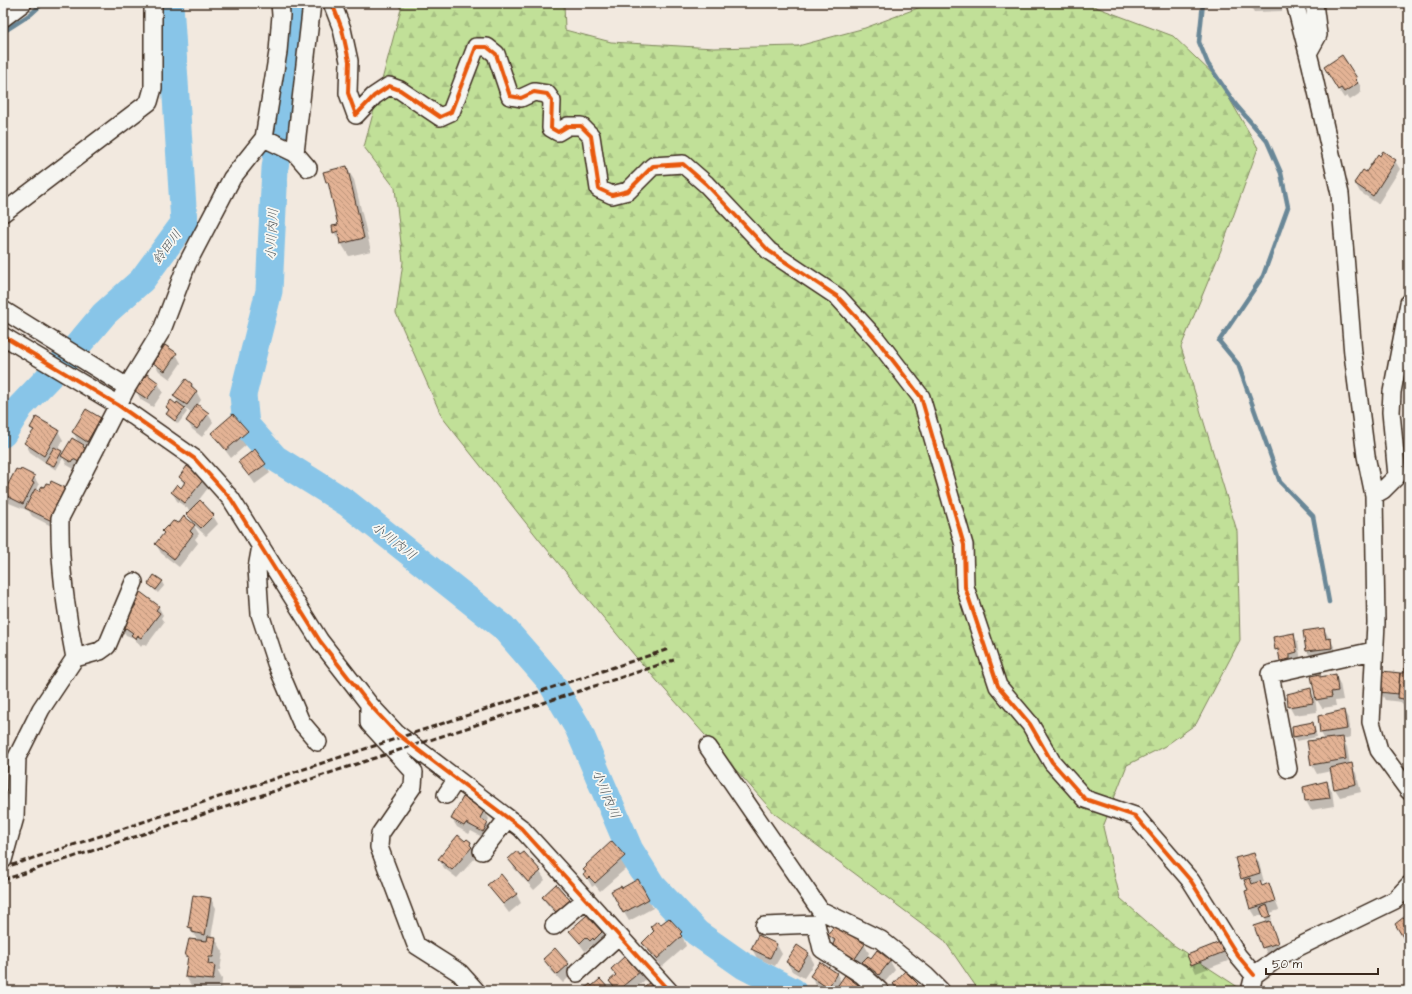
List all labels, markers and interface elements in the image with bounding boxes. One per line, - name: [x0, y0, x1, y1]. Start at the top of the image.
- water label: 小川内川: [262, 208, 282, 260]
- water label: 鈴田川: [148, 226, 186, 268]
- water label: 小川内川: [368, 518, 420, 564]
- water label: 小川内川: [588, 767, 624, 821]
- scale bar: [1266, 950, 1378, 976]
- text: 50 m: [1272, 956, 1303, 973]

